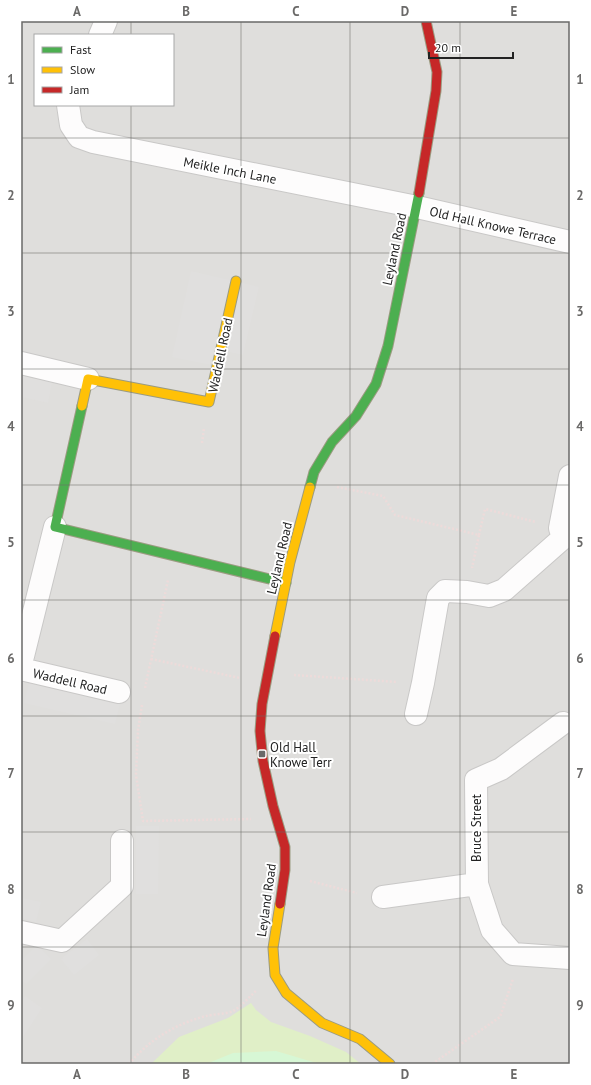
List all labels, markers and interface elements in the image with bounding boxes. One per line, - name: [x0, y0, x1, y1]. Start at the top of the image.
- text: A: [73, 3, 81, 20]
- text: B: [182, 3, 190, 20]
- text: C: [292, 3, 300, 20]
- text: D: [401, 3, 409, 20]
- text: E: [511, 3, 518, 20]
- legend: [34, 34, 174, 106]
- scale bar: [429, 34, 513, 60]
- text: 20 m: [435, 40, 461, 55]
- text: Fast: [70, 42, 91, 57]
- text: Slow: [70, 62, 95, 77]
- text: 1: [7, 71, 15, 88]
- text: 1: [576, 71, 584, 88]
- text: Jam: [69, 82, 89, 97]
- street label: Meikle Inch Lane: [182, 153, 278, 188]
- text: 2: [7, 187, 15, 204]
- text: 2: [576, 187, 584, 204]
- street label: Old Hall Knowe Terrace: [428, 203, 558, 248]
- street label: Leyland Road: [379, 211, 410, 287]
- text: 3: [7, 303, 15, 320]
- text: 3: [576, 303, 584, 320]
- street label: Waddell Road: [204, 316, 237, 394]
- text: 4: [7, 418, 15, 435]
- text: 4: [576, 418, 584, 435]
- street label: Leyland Road: [263, 520, 296, 596]
- text: 5: [7, 534, 15, 551]
- text: 5: [576, 534, 584, 551]
- text: 6: [7, 650, 15, 667]
- text: 6: [576, 650, 584, 667]
- street label: Waddell Road: [31, 665, 109, 698]
- place label: Old Hall Knowe Terr: [270, 739, 332, 771]
- marker: Old Hall Knowe Terr: [257, 749, 267, 759]
- text: 7: [7, 765, 15, 782]
- text: 7: [576, 765, 584, 782]
- street label: Bruce Street: [468, 793, 485, 862]
- street label: Leyland Road: [253, 862, 280, 938]
- text: 8: [7, 881, 15, 898]
- text: 8: [576, 881, 584, 898]
- text: 9: [7, 997, 15, 1014]
- text: 9: [576, 997, 584, 1014]
- text: A: [73, 1066, 81, 1083]
- text: B: [182, 1066, 190, 1083]
- text: C: [292, 1066, 300, 1083]
- text: D: [401, 1066, 409, 1083]
- text: E: [511, 1066, 518, 1083]

